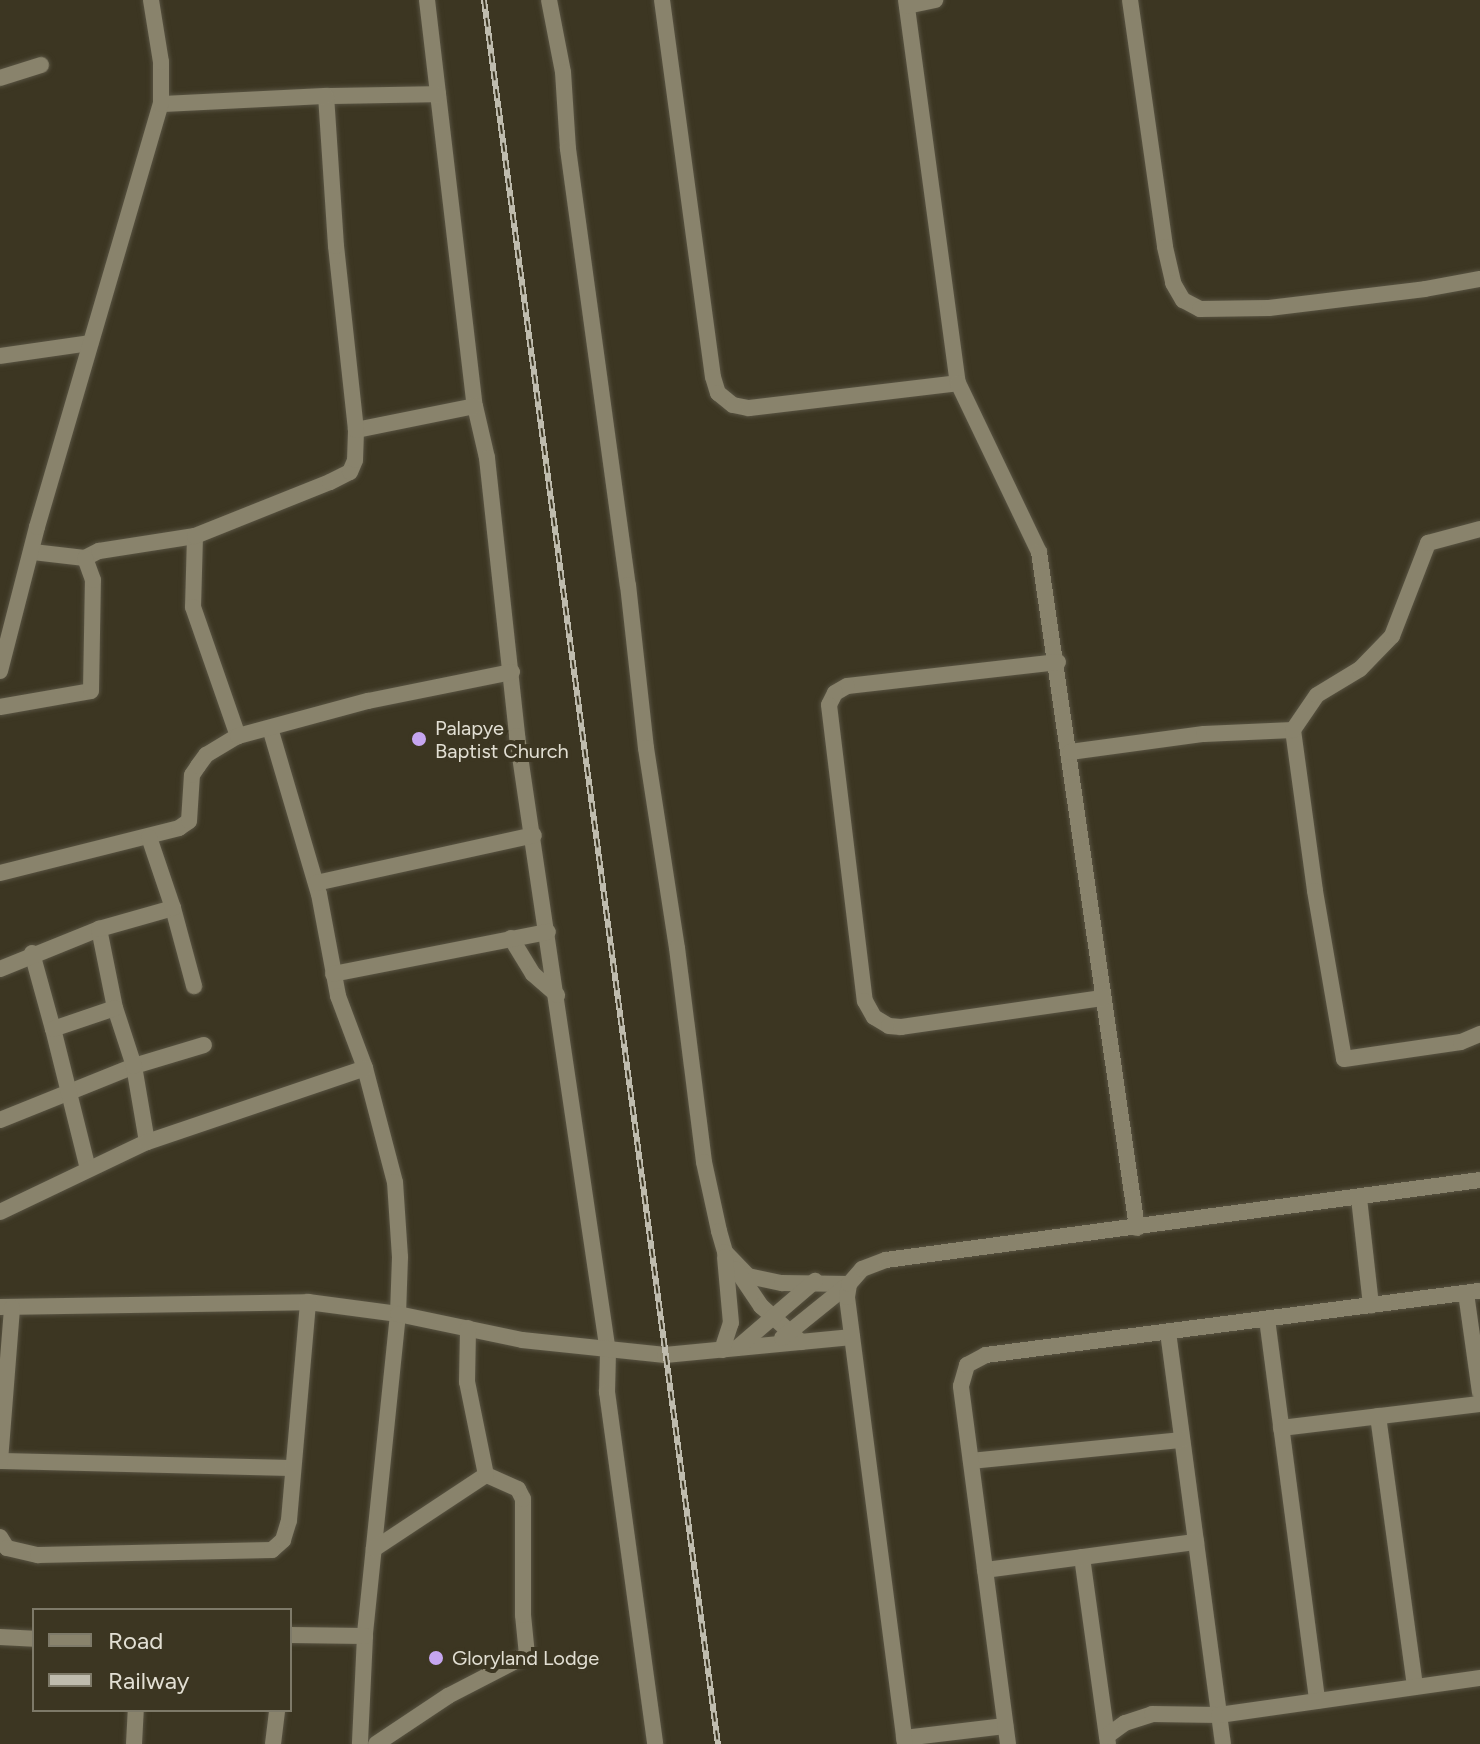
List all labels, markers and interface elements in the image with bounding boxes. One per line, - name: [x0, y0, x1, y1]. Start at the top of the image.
- place label: Palapye Baptist Church: [435, 716, 569, 763]
- marker: Palapye Baptist Church: [410, 730, 428, 748]
- legend: [32, 1608, 292, 1712]
- text: Road: [108, 1626, 163, 1655]
- place label: Gloryland Lodge: [452, 1646, 599, 1670]
- marker: Gloryland Lodge: [427, 1649, 445, 1667]
- text: Railway: [108, 1666, 189, 1695]

